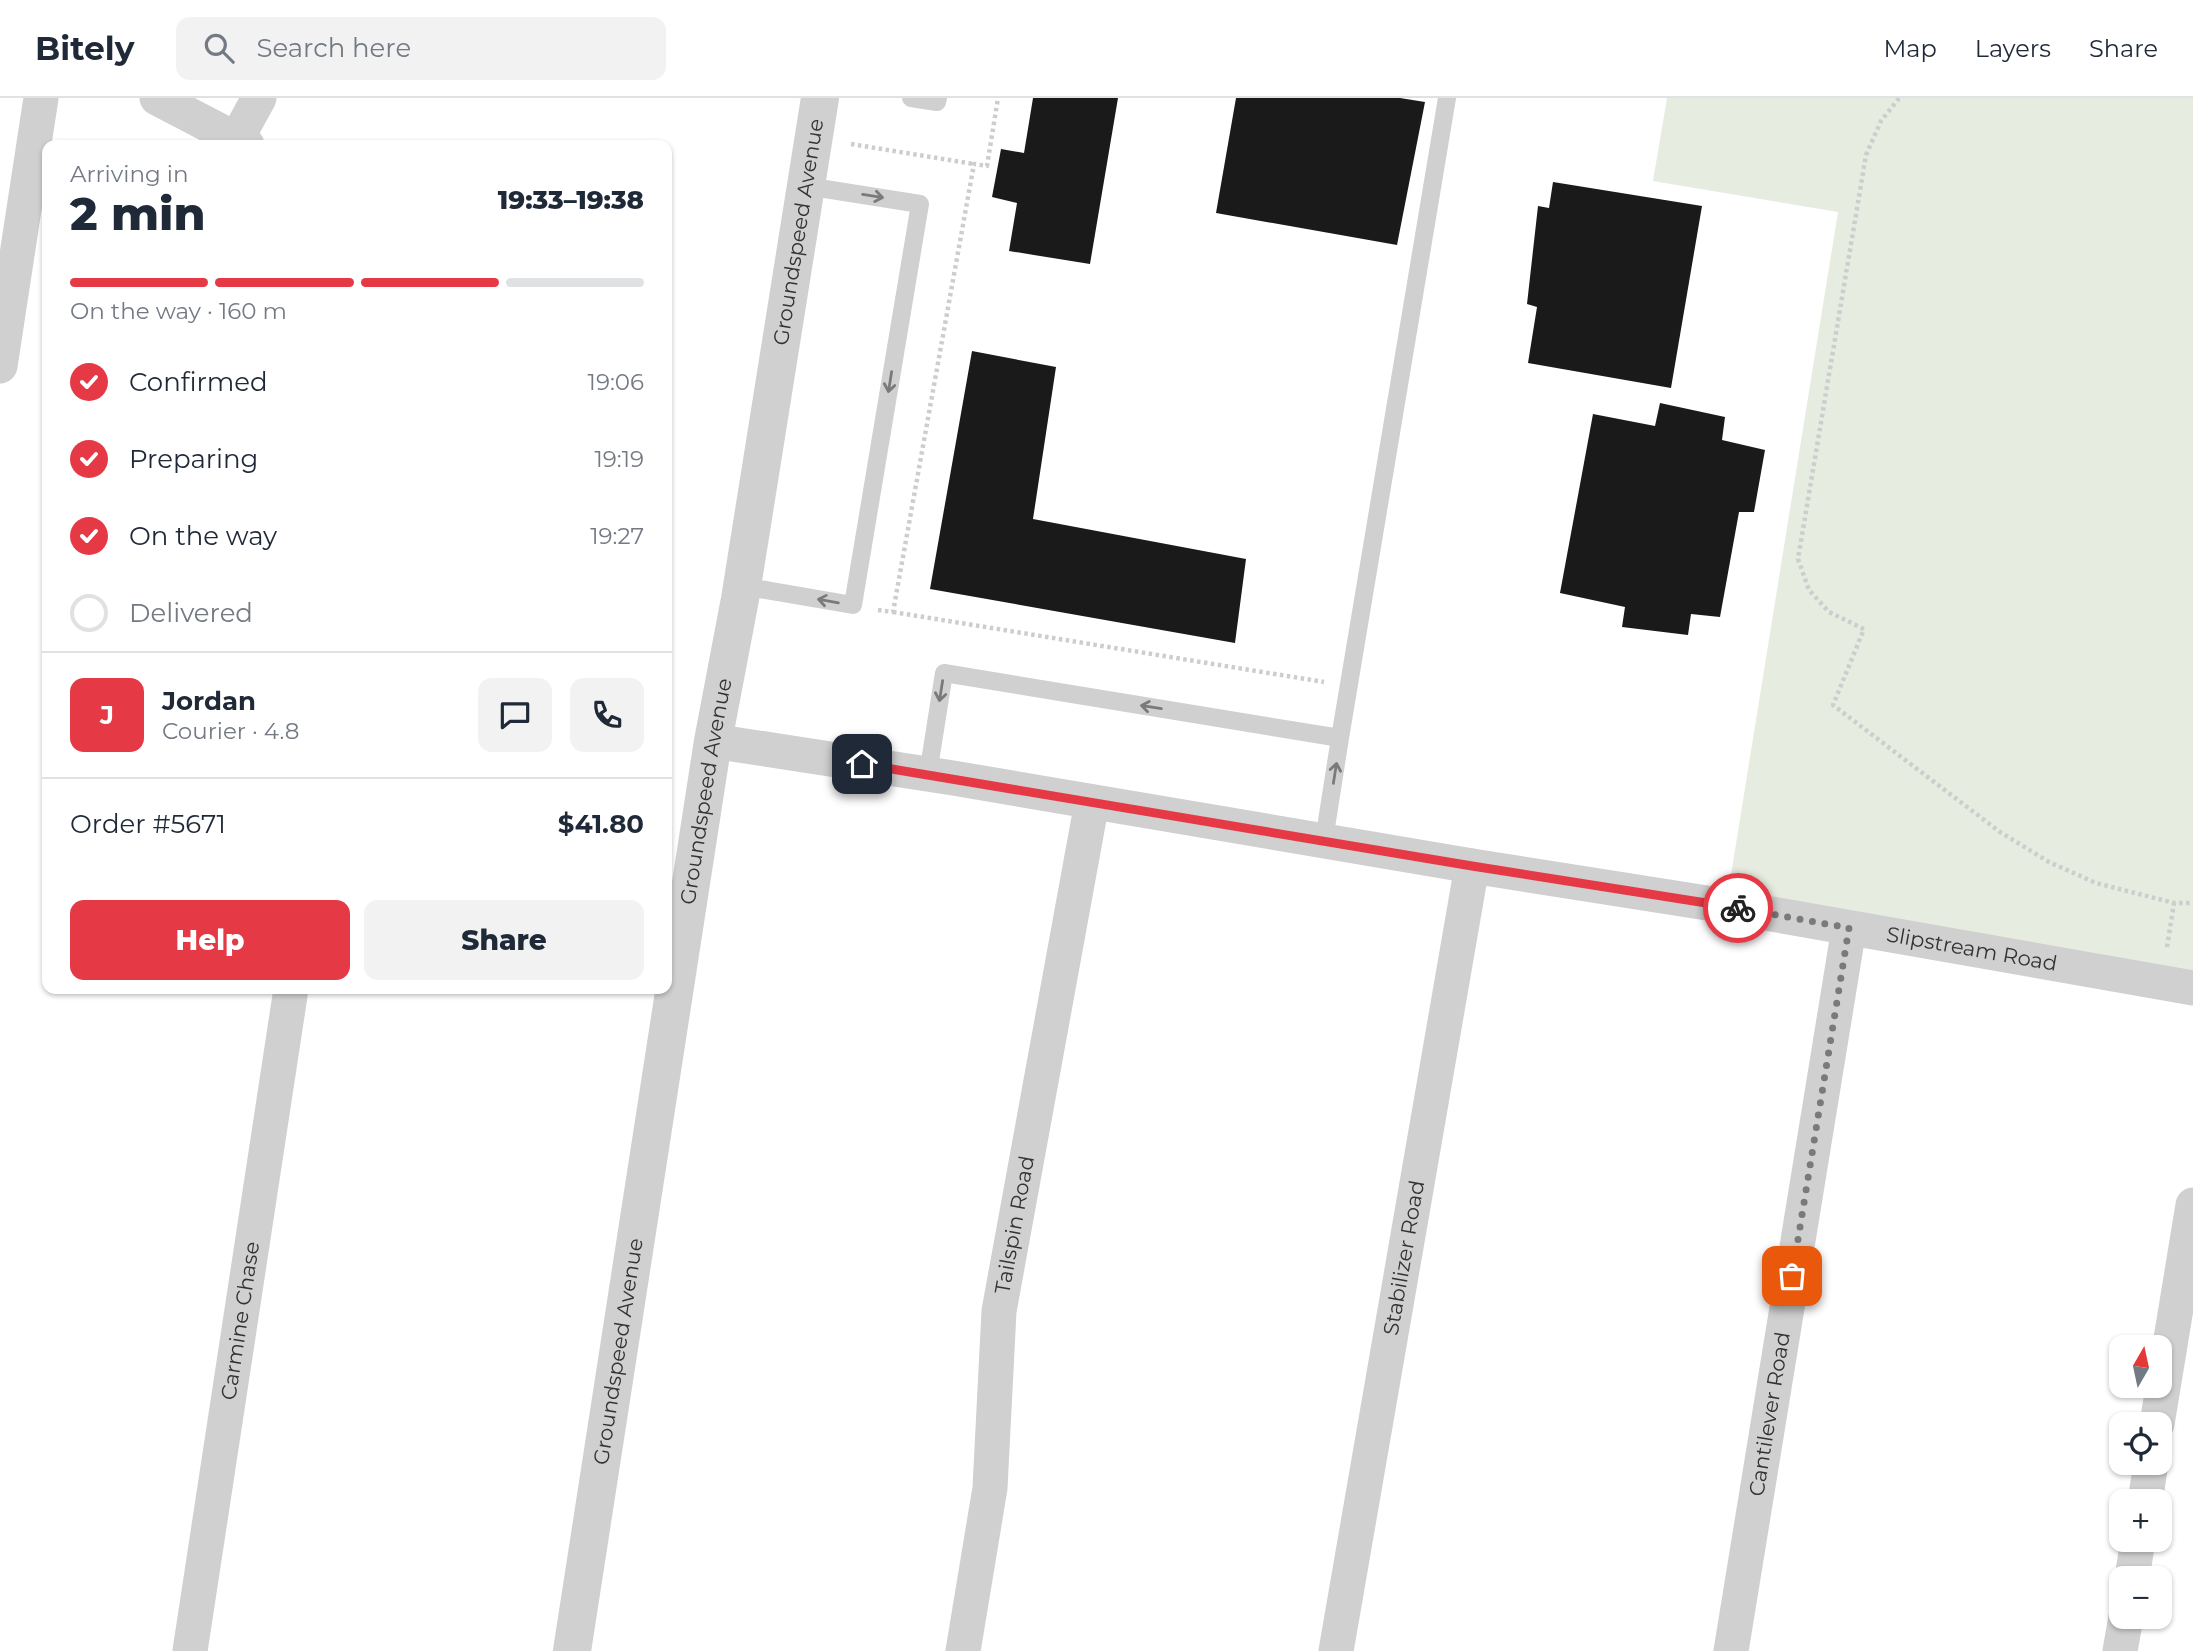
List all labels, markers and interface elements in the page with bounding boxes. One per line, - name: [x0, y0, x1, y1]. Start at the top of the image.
- search box: [176, 17, 666, 80]
- text: Bitely: [35, 28, 134, 68]
- icon: search: [200, 29, 238, 67]
- text: Search here: [256, 32, 411, 64]
- text: Map: [1883, 34, 1937, 63]
- text: Layers: [1975, 34, 2051, 63]
- text: Share: [2089, 34, 2158, 63]
- street label: Groundspeed Avenue: [768, 117, 829, 347]
- text: Arriving in: [70, 160, 189, 188]
- text: 19:33–19:38: [498, 184, 644, 216]
- text: 2 min: [70, 185, 205, 242]
- one-way arrow: [861, 190, 884, 203]
- text: On the way · 160 m: [70, 297, 287, 325]
- icon: check: [70, 363, 108, 401]
- text: Confirmed: [129, 366, 268, 398]
- text: 19:06: [588, 368, 644, 396]
- one-way arrow: [883, 370, 896, 393]
- icon: check: [70, 440, 108, 478]
- text: Preparing: [129, 443, 258, 475]
- text: 19:19: [595, 445, 644, 473]
- icon: check: [70, 517, 108, 555]
- text: On the way: [129, 520, 277, 552]
- text: 19:27: [590, 522, 644, 550]
- one-way arrow: [817, 594, 840, 607]
- text: Delivered: [129, 597, 253, 629]
- street label: Groundspeed Avenue: [675, 676, 737, 906]
- button: chat: [478, 678, 552, 752]
- button: phone: [570, 678, 644, 752]
- one-way arrow: [934, 679, 947, 702]
- text: Jordan: [162, 685, 256, 717]
- text: J: [100, 699, 114, 731]
- one-way arrow: [1140, 700, 1163, 713]
- text: Courier · 4.8: [162, 717, 299, 745]
- pin: [832, 734, 892, 794]
- icon: home: [843, 745, 881, 783]
- one-way arrow: [1329, 762, 1342, 785]
- text: Order #5671: [70, 808, 226, 840]
- text: $41.80: [558, 808, 644, 840]
- courier: [1703, 873, 1773, 943]
- icon: bike: [1719, 889, 1757, 927]
- button: Help: [70, 900, 350, 980]
- button: Share: [364, 900, 644, 980]
- street label: Slipstream Road: [1885, 921, 2059, 976]
- street label: Tailspin Road: [989, 1154, 1039, 1296]
- street label: Stabilizer Road: [1378, 1178, 1429, 1337]
- street label: Groundspeed Avenue: [588, 1236, 648, 1467]
- street label: Carmine Chase: [215, 1240, 264, 1402]
- pin: [1762, 1246, 1822, 1306]
- icon: bag: [1773, 1257, 1811, 1295]
- street label: Cantilever Road: [1743, 1330, 1795, 1498]
- north arrow: [2109, 1335, 2172, 1398]
- map controls: [2109, 1335, 2172, 1629]
- button: locate: [2109, 1412, 2172, 1475]
- button: +: [2109, 1489, 2172, 1552]
- button: −: [2109, 1566, 2172, 1629]

